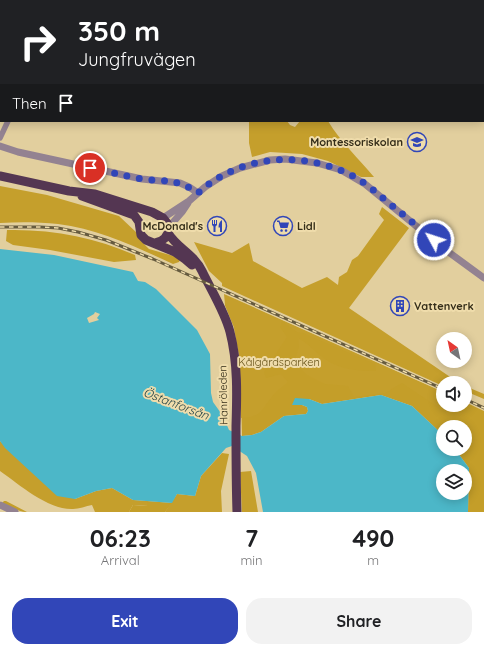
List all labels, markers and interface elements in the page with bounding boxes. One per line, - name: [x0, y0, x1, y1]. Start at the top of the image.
- text: 350 m: [78, 13, 160, 48]
- icon: right: [12, 16, 64, 68]
- text: Jungfruvägen: [78, 48, 196, 71]
- icon: arrive: [55, 92, 77, 114]
- text: Then: [12, 94, 47, 113]
- school or university icon: Montessoriskolan: [406, 131, 428, 153]
- place label: Montessoriskolan: [310, 135, 403, 149]
- pin: [73, 151, 107, 185]
- icon: arrive: [79, 157, 101, 179]
- restaurant icon: McDonald's: [206, 215, 228, 237]
- supermarket icon: Lidl: [272, 215, 294, 237]
- place label: McDonald's: [143, 219, 203, 233]
- place label: Lidl: [297, 219, 316, 233]
- position arrow: [413, 219, 455, 261]
- building icon: Vattenverk: [389, 295, 411, 317]
- place label: Vattenverk: [414, 299, 474, 313]
- north arrow: [436, 332, 472, 368]
- map controls: [436, 332, 472, 500]
- park label: Kålgårdsparken: [238, 355, 320, 369]
- street label: Hanröleden: [215, 365, 231, 425]
- button: sound: [436, 376, 472, 412]
- water label: Östanforsån: [141, 384, 212, 423]
- button: search: [436, 420, 472, 456]
- button: layers: [436, 464, 472, 500]
- text: 06:23: [90, 523, 151, 553]
- text: 7: [245, 523, 258, 553]
- text: 490: [352, 523, 394, 553]
- text: Arrival: [101, 552, 140, 568]
- text: min: [240, 552, 263, 568]
- text: m: [367, 552, 379, 568]
- button: Exit: [12, 598, 238, 644]
- button: Share: [246, 598, 472, 644]

